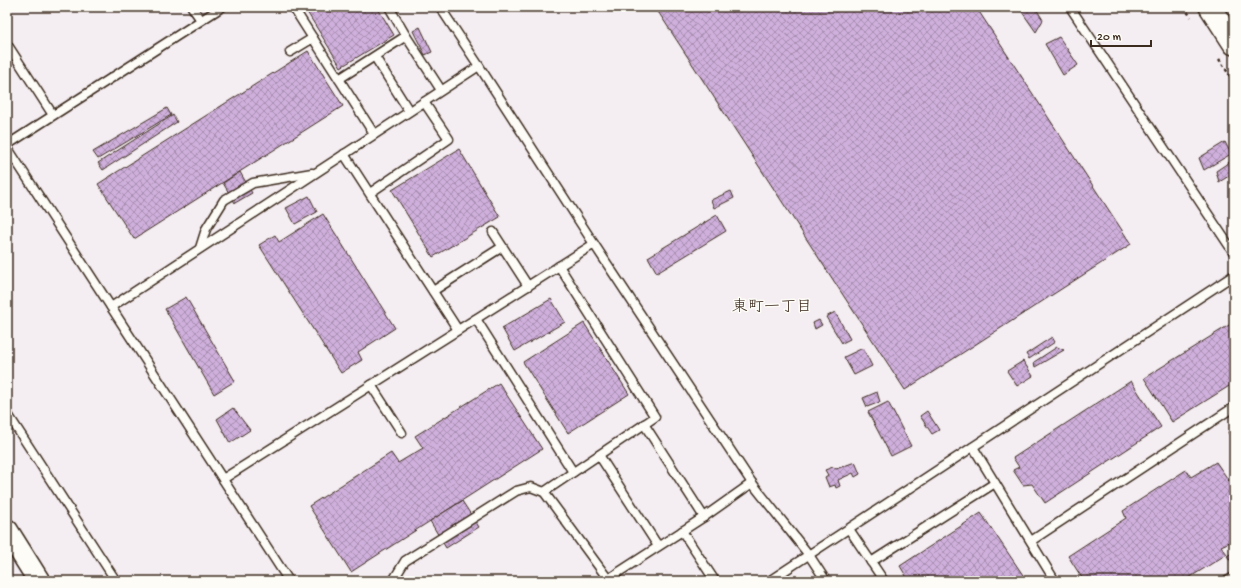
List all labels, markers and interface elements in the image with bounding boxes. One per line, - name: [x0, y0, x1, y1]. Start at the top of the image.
- scale bar: [1091, 22, 1151, 48]
- text: 20 m: [1097, 31, 1122, 45]
- district label: 東町一丁目: [732, 297, 812, 318]

